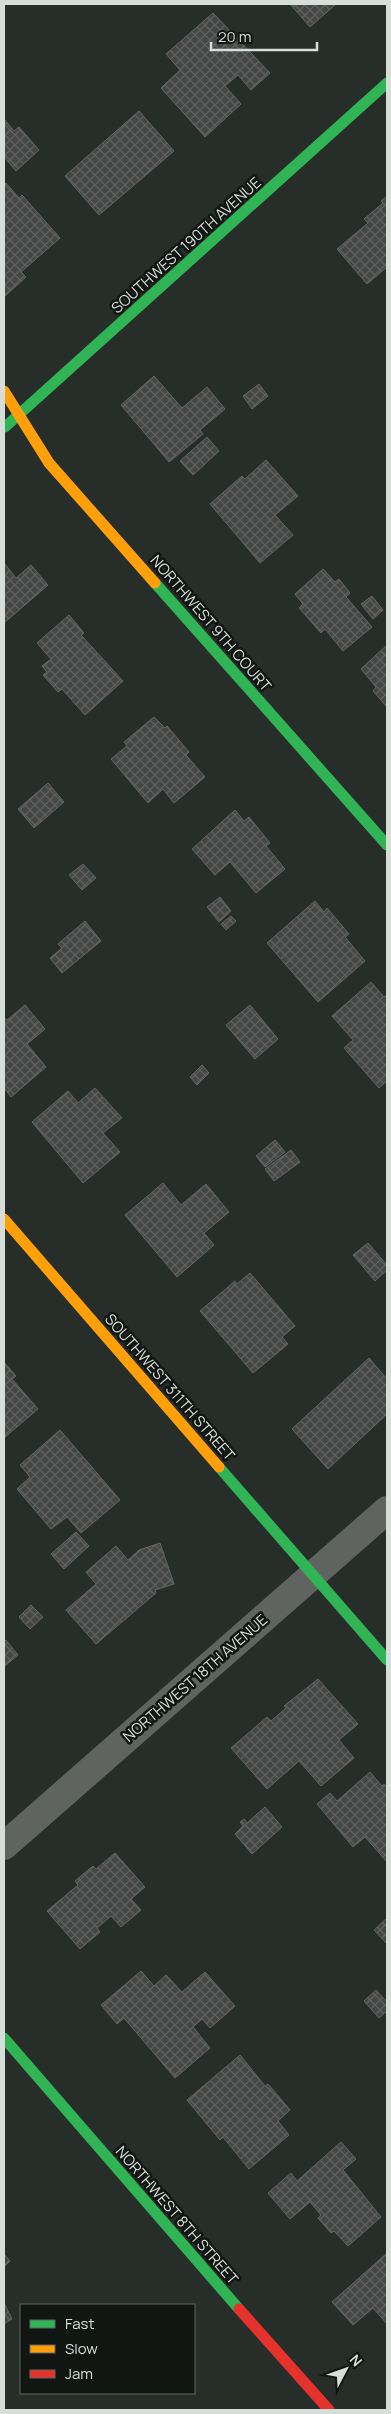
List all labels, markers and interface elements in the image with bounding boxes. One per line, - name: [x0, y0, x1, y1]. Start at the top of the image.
- scale bar: [211, 20, 317, 52]
- text: 20 m: [218, 26, 251, 47]
- street label: SOUTHWEST 190TH AVENUE: [107, 172, 265, 318]
- street label: NORTHWEST 9TH COURT: [146, 550, 276, 696]
- street label: SOUTHWEST 311TH STREET: [100, 1309, 240, 1465]
- street label: NORTHWEST 18TH AVENUE: [118, 1609, 272, 1747]
- street label: NORTHWEST 8TH STREET: [111, 2141, 243, 2289]
- legend: [20, 2304, 195, 2394]
- text: Fast: [65, 2313, 94, 2334]
- text: Slow: [65, 2338, 98, 2359]
- north arrow: [321, 2344, 371, 2394]
- text: N: [346, 2350, 367, 2370]
- text: Jam: [65, 2363, 93, 2384]

